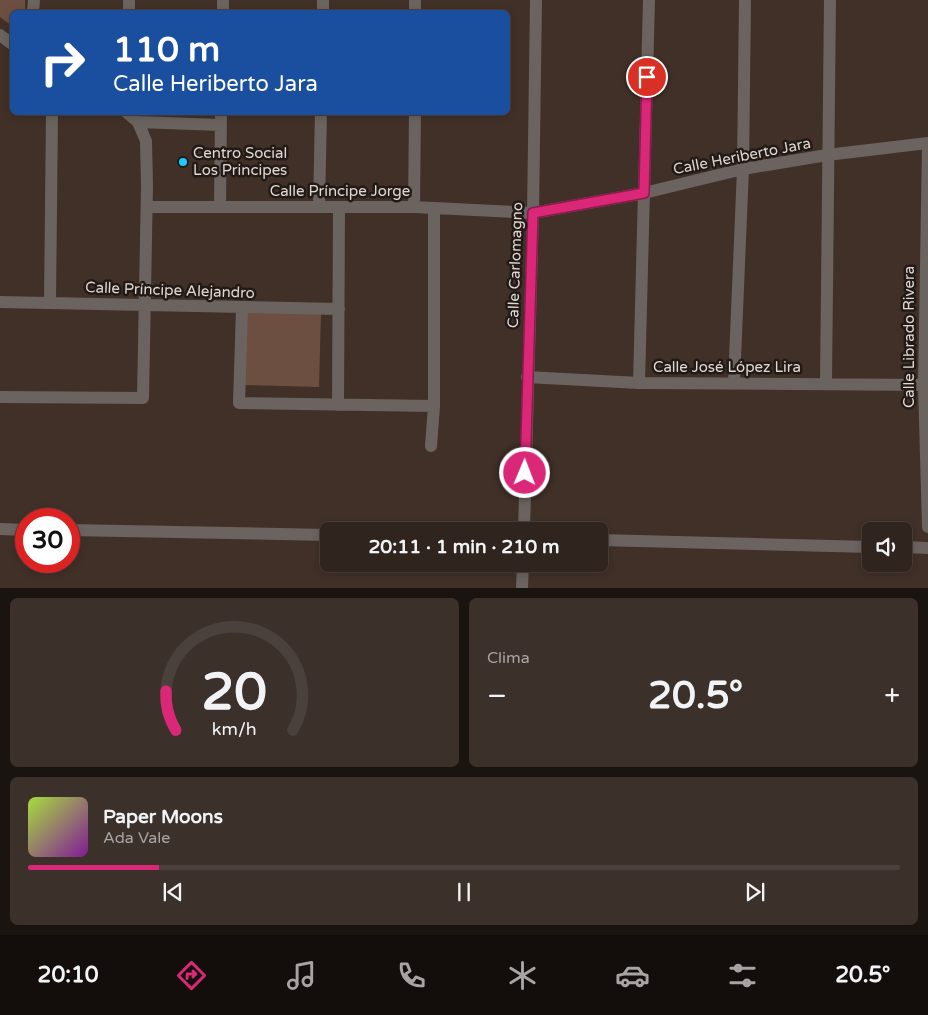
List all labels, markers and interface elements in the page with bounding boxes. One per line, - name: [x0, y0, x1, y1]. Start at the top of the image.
- text: 110 m: [113, 29, 220, 71]
- icon: right: [30, 30, 95, 95]
- pin: [626, 56, 668, 98]
- icon: arrive: [633, 63, 661, 91]
- text: Calle Heriberto Jara: [113, 71, 318, 97]
- street label: Calle Heriberto Jara: [672, 134, 812, 178]
- place label: Centro Social Los Principes: [193, 144, 287, 179]
- marker: Centro Social Los Principes: [177, 156, 189, 168]
- street label: Calle Príncipe Jorge: [270, 182, 410, 200]
- street label: Calle Carlomagno: [504, 202, 526, 328]
- street label: Calle Librado Rivera: [900, 266, 918, 408]
- street label: Calle Príncipe Alejandro: [85, 278, 255, 302]
- street label: Calle José López Lira: [653, 358, 801, 376]
- position arrow: [498, 446, 550, 498]
- speed limit sign: 30: [15, 508, 80, 573]
- map controls: [862, 522, 912, 572]
- button: sound: [862, 522, 912, 572]
- text: 20:11 · 1 min · 210 m: [368, 536, 560, 558]
- text: Clima: [487, 648, 530, 668]
- text: 20: [202, 661, 267, 724]
- text: 20.5°: [648, 673, 743, 719]
- text: −: [487, 679, 507, 713]
- text: +: [884, 679, 900, 713]
- text: km/h: [212, 719, 257, 740]
- text: Paper Moons: [103, 806, 223, 828]
- text: Ada Vale: [103, 828, 170, 848]
- icon: previous: [159, 878, 187, 906]
- icon: pause: [450, 878, 478, 906]
- icon: next: [741, 878, 769, 906]
- icon: directions: [174, 958, 209, 993]
- icon: music: [284, 958, 319, 993]
- icon: phone: [394, 958, 429, 993]
- icon: climate: [505, 958, 540, 993]
- icon: car: [615, 958, 650, 993]
- icon: filters: [725, 958, 760, 993]
- text: 20:10: [38, 962, 99, 988]
- text: 20.5°: [835, 962, 890, 988]

